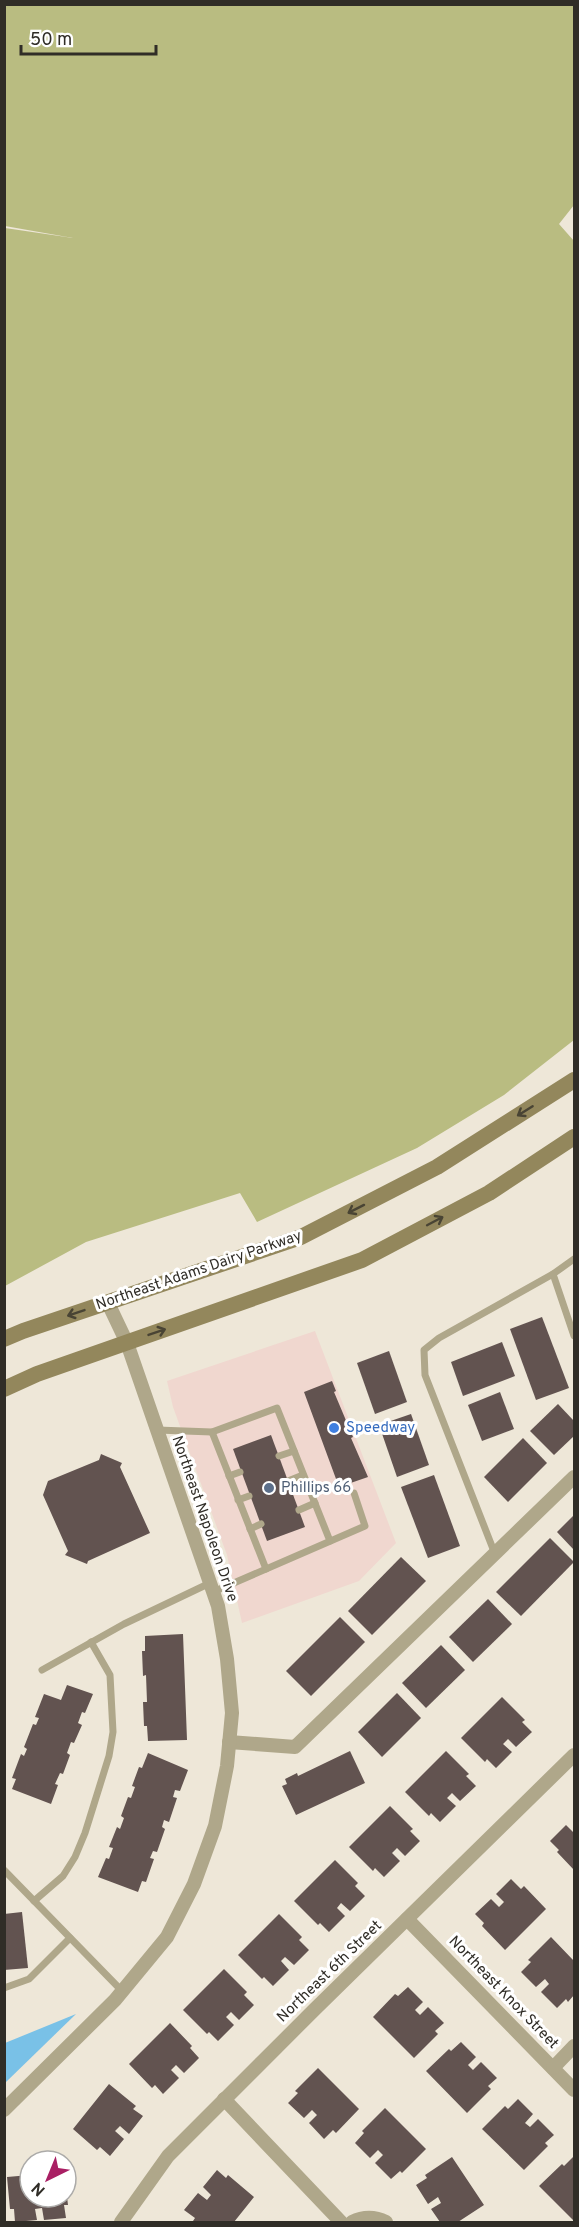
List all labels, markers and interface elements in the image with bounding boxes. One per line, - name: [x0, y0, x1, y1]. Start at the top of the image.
- scale bar: [21, 18, 156, 56]
- text: 50 m: [30, 29, 72, 52]
- one-way arrow: [517, 1106, 534, 1118]
- one-way arrow: [348, 1204, 366, 1215]
- one-way arrow: [426, 1215, 444, 1226]
- street label: Northeast Adams Dairy Parkway: [94, 1227, 304, 1315]
- one-way arrow: [67, 1309, 86, 1320]
- one-way arrow: [148, 1325, 166, 1336]
- place label: Speedway: [346, 1419, 415, 1438]
- marker: Speedway: [327, 1421, 341, 1435]
- street label: Northeast Napoleon Drive: [167, 1433, 241, 1605]
- place label: Phillips 66: [281, 1479, 351, 1498]
- marker: Phillips 66: [262, 1481, 276, 1495]
- street label: Northeast 6th Street: [274, 1917, 386, 2027]
- street label: Northeast Knox Street: [444, 1932, 562, 2054]
- north arrow: [18, 2149, 78, 2209]
- text: N: [28, 2177, 50, 2200]

